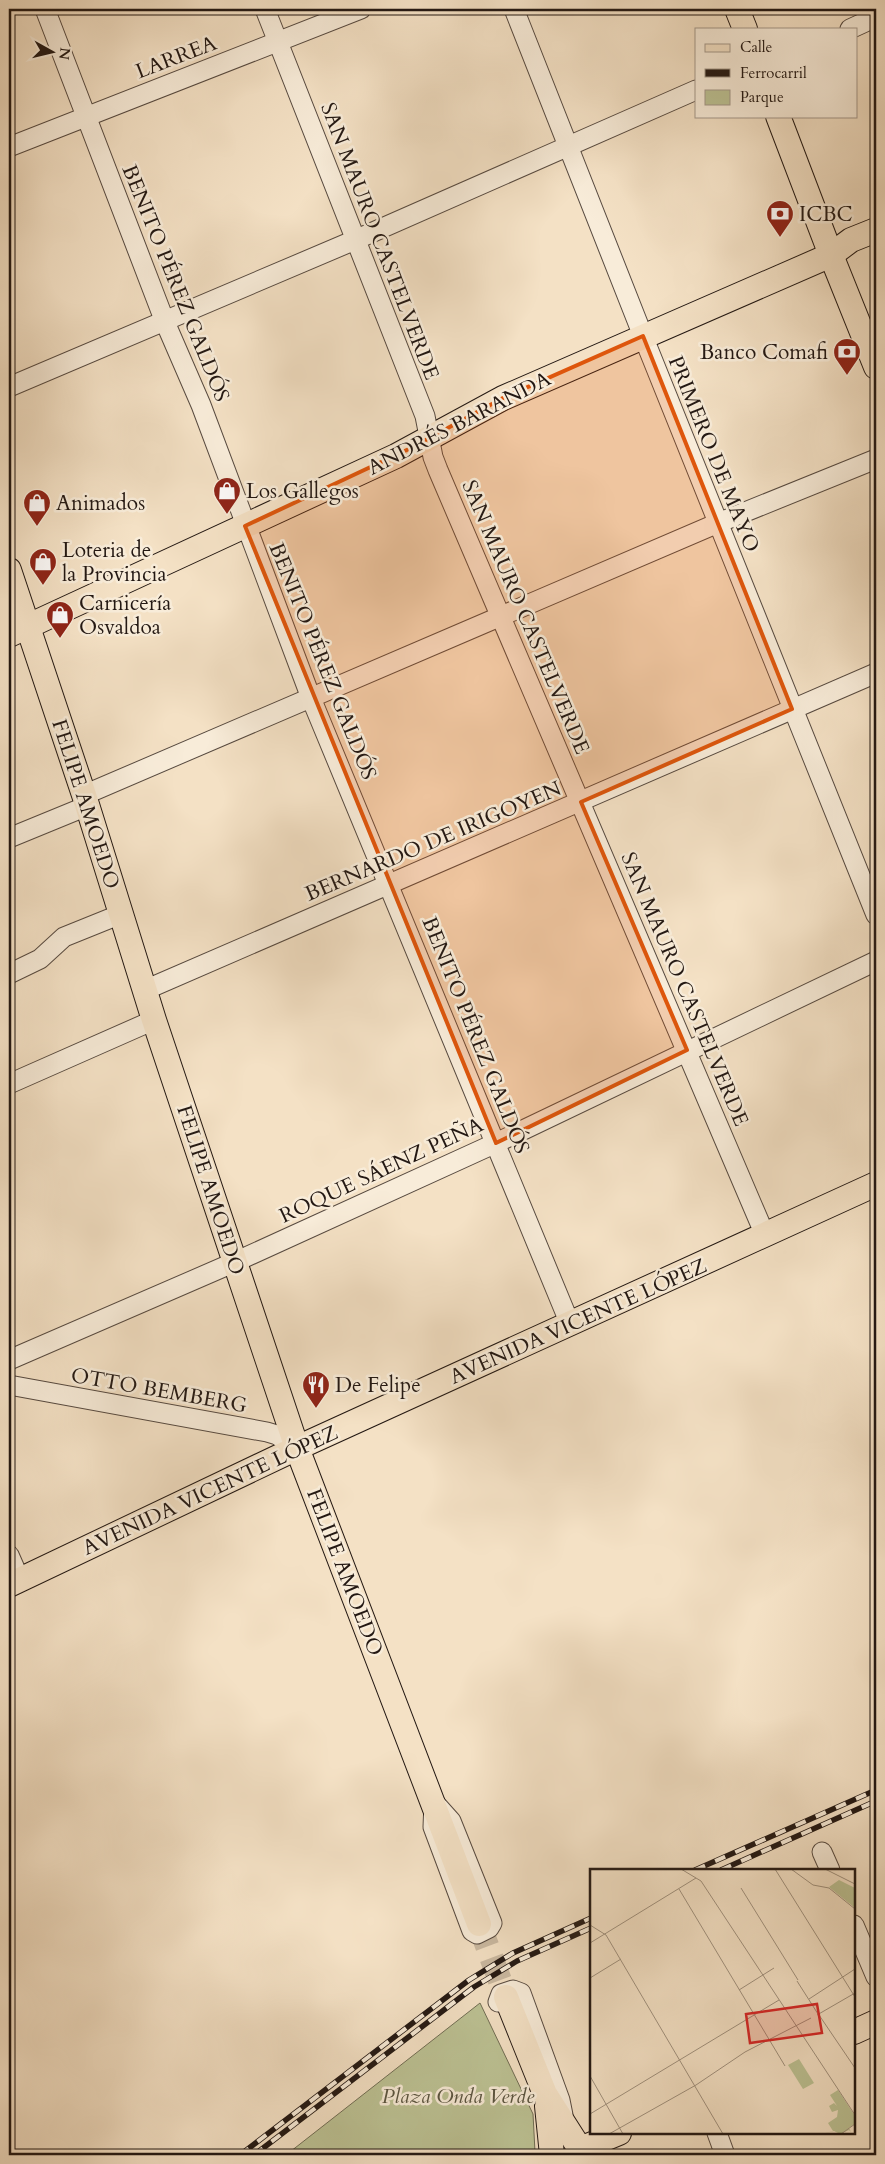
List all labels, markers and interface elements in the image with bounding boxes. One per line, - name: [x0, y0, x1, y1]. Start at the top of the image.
- north arrow: [28, 28, 78, 78]
- legend: [695, 28, 858, 118]
- street label: LARREA: [131, 29, 221, 86]
- text: Calle: [740, 37, 773, 57]
- text: N: [54, 46, 75, 61]
- text: Ferrocarril: [740, 63, 807, 83]
- text: Parque: [740, 87, 784, 107]
- street label: SAN MAURO CASTELVERDE: [313, 98, 446, 384]
- street label: BENITO PÉREZ GALDÓS: [115, 160, 237, 406]
- bank icon: ICBC: [765, 199, 795, 238]
- place label: ICBC: [799, 200, 853, 229]
- bank icon: Banco Comafi: [832, 337, 862, 376]
- place label: Banco Comafi: [700, 338, 828, 367]
- street label: PRIMERO DE MAYO: [661, 352, 766, 557]
- street label: ANDRÉS BARANDA: [363, 365, 556, 482]
- shop icon: Los Gallegos: [212, 476, 242, 515]
- street label: SAN MAURO CASTELVERDE: [455, 476, 596, 759]
- place label: Los Gallegos: [246, 477, 359, 506]
- shop icon: Animados: [22, 488, 52, 527]
- place label: Animados: [56, 489, 145, 518]
- place label: Loteria de la Provincia: [62, 536, 167, 589]
- street label: BENITO PÉREZ GALDÓS: [262, 538, 384, 784]
- shop icon: Loteria de la Provincia: [28, 547, 58, 586]
- place label: Carnicería Osvaldoa: [79, 589, 171, 642]
- shop icon: Carnicería Osvaldoa: [45, 600, 75, 639]
- street label: FELIPE AMOEDO: [44, 716, 127, 893]
- street label: BERNARDO DE IRIGOYEN: [301, 774, 566, 909]
- street label: SAN MAURO CASTELVERDE: [614, 848, 755, 1131]
- street label: BENITO PÉREZ GALDÓS: [415, 912, 537, 1158]
- street label: FELIPE AMOEDO: [169, 1102, 252, 1279]
- street label: ROQUE SÁENZ PEÑA: [274, 1110, 488, 1230]
- street label: AVENIDA VICENTE LÓPEZ: [444, 1251, 712, 1391]
- street label: OTTO BEMBERG: [69, 1361, 250, 1420]
- restaurant icon: De Felipe: [301, 1370, 331, 1409]
- place label: De Felipe: [335, 1371, 421, 1400]
- street label: AVENIDA VICENTE LÓPEZ: [77, 1417, 343, 1563]
- street label: FELIPE AMOEDO: [299, 1484, 390, 1660]
- inset map: [590, 1869, 855, 2134]
- park label: Plaza Onda Verde: [382, 2082, 535, 2111]

